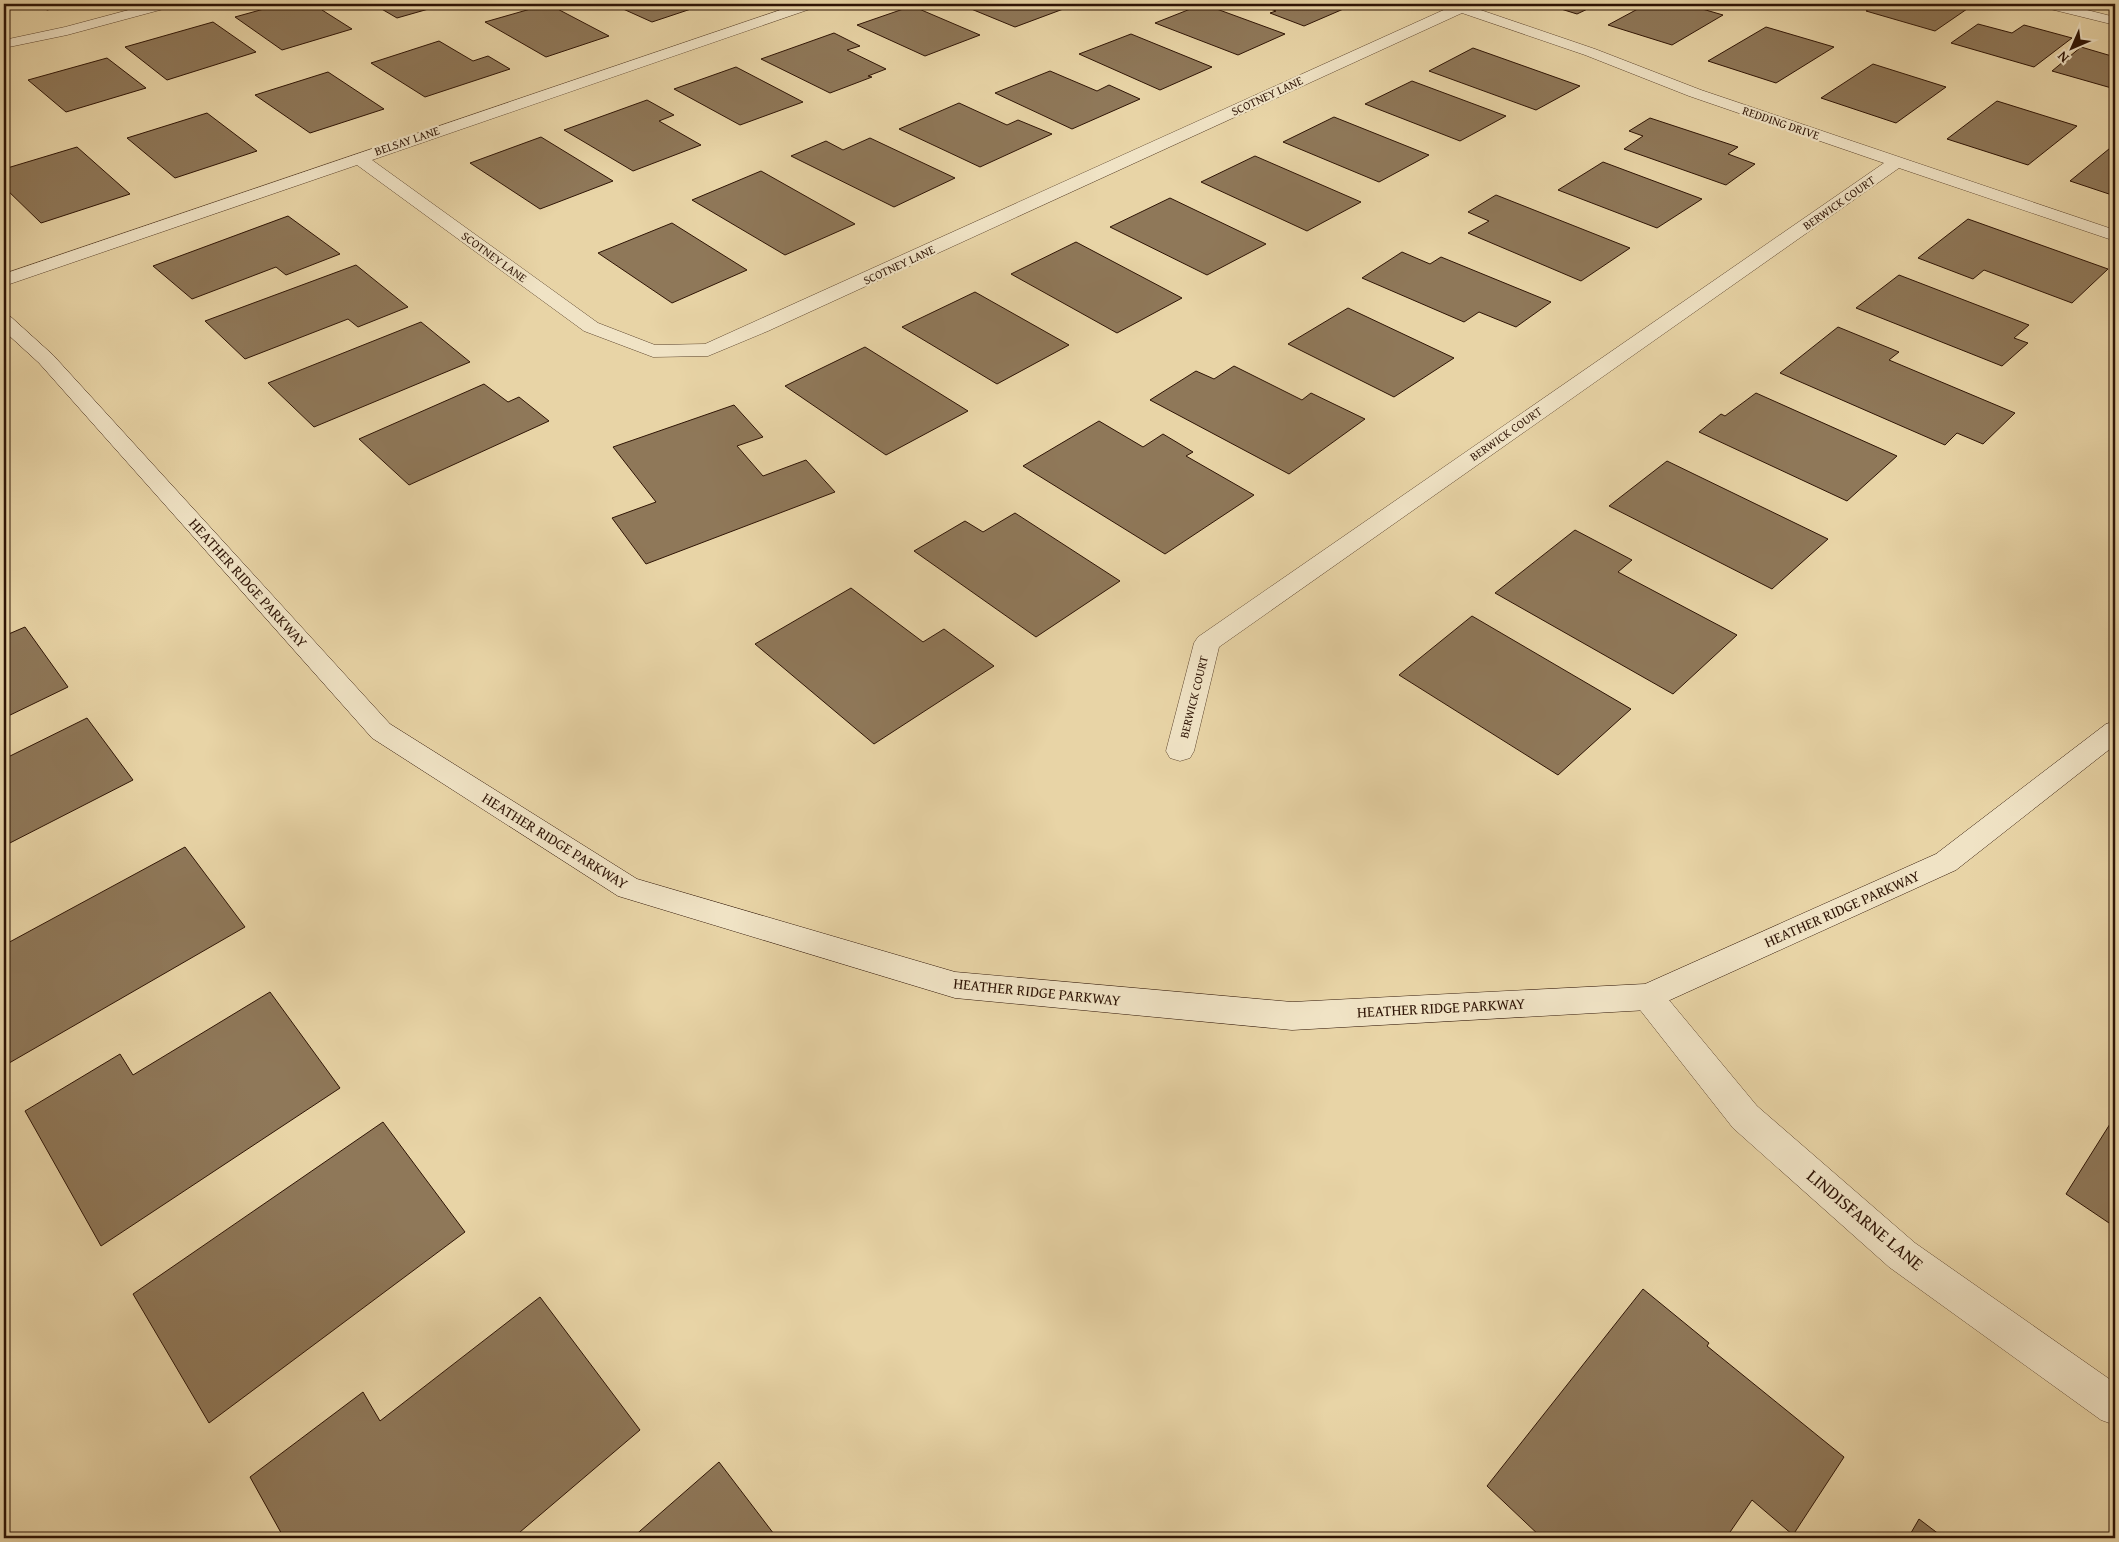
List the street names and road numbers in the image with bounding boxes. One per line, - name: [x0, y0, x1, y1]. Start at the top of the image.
- street label: SCOTNEY LANE: [1228, 72, 1305, 120]
- street label: REDDING DRIVE: [1740, 101, 1822, 144]
- street label: BELSAY LANE: [372, 121, 442, 160]
- street label: BERWICK COURT: [1799, 171, 1879, 234]
- street label: SCOTNEY LANE: [458, 227, 531, 286]
- street label: SCOTNEY LANE: [860, 241, 937, 289]
- street label: BERWICK COURT: [1466, 402, 1546, 465]
- street label: HEATHER RIDGE PARKWAY: [184, 513, 312, 652]
- street label: BERWICK COURT: [1175, 653, 1212, 740]
- street label: HEATHER RIDGE PARKWAY: [478, 787, 632, 894]
- street label: HEATHER RIDGE PARKWAY: [1761, 865, 1923, 952]
- street label: HEATHER RIDGE PARKWAY: [952, 972, 1122, 1011]
- street label: HEATHER RIDGE PARKWAY: [1357, 993, 1525, 1022]
- street label: LINDISFARNE LANE: [1801, 1163, 1930, 1277]

